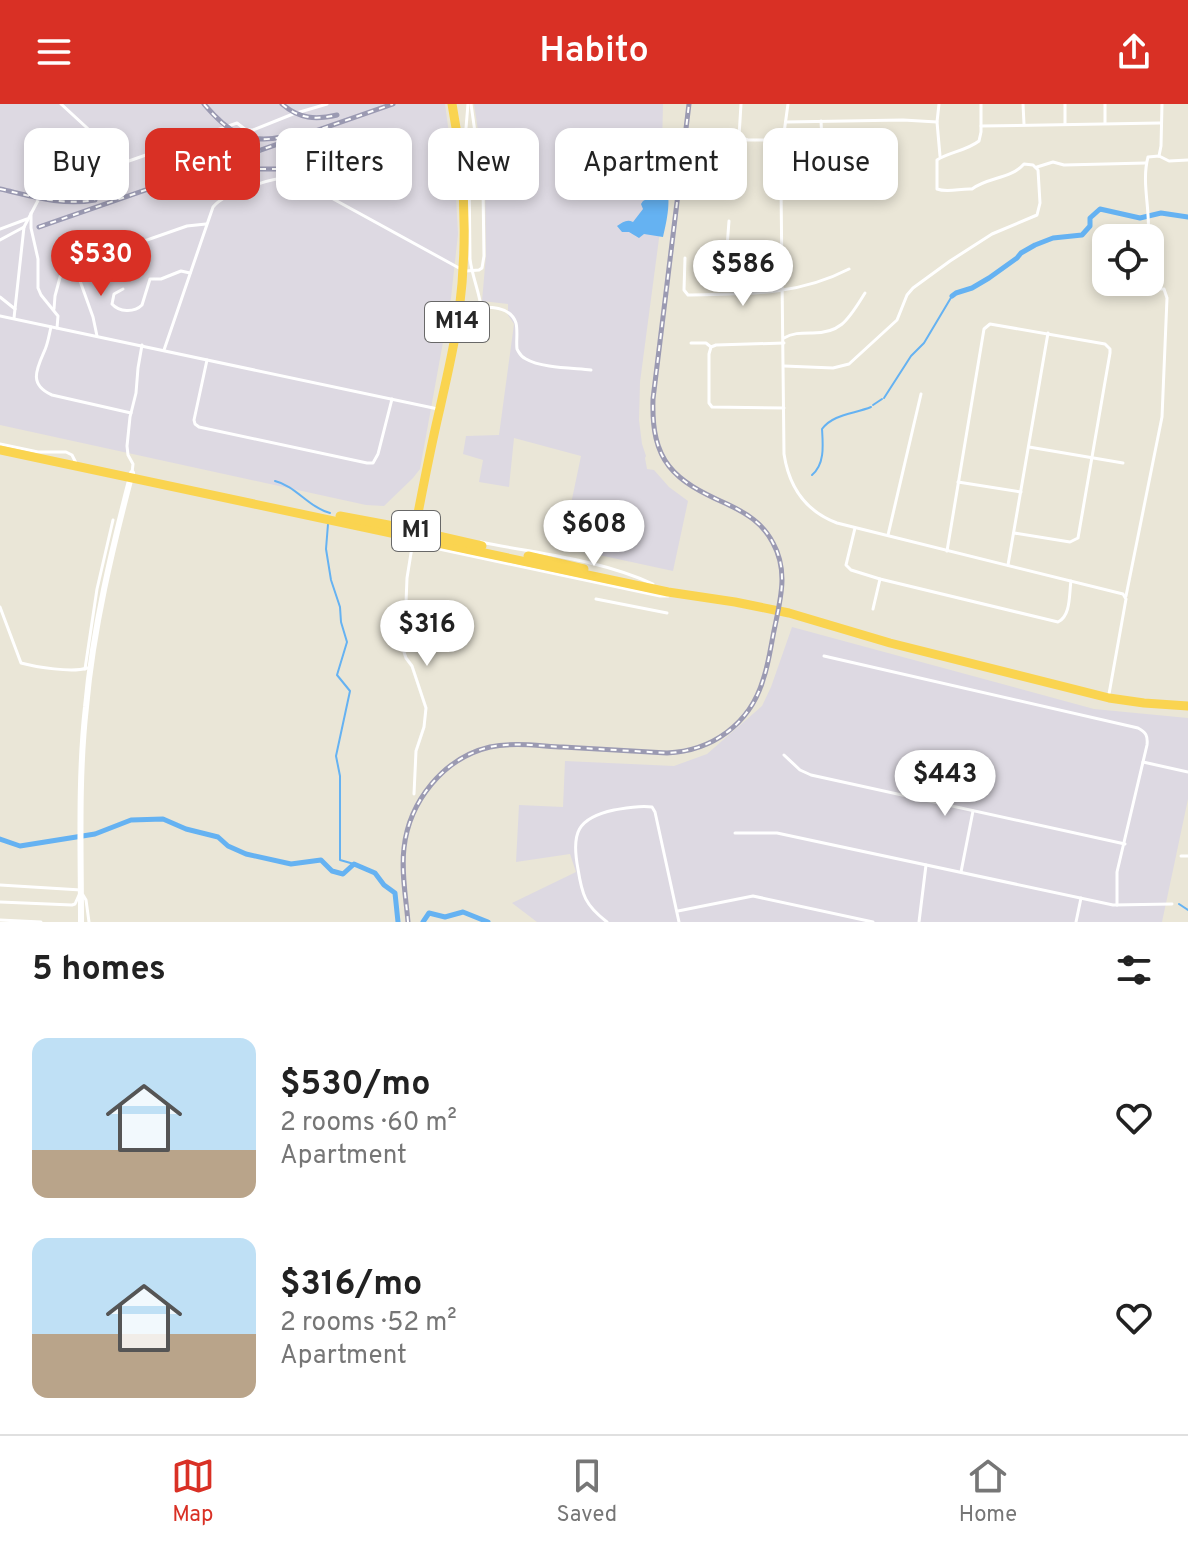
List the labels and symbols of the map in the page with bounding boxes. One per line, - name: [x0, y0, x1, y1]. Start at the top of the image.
- pin: $530: [54, 230, 148, 298]
- pin: $586: [696, 240, 790, 308]
- road number: M14: [425, 302, 489, 342]
- pin: $608: [547, 500, 641, 568]
- road number: M1: [392, 511, 440, 551]
- pin: $316: [380, 600, 474, 668]
- pin: $443: [898, 750, 992, 818]

